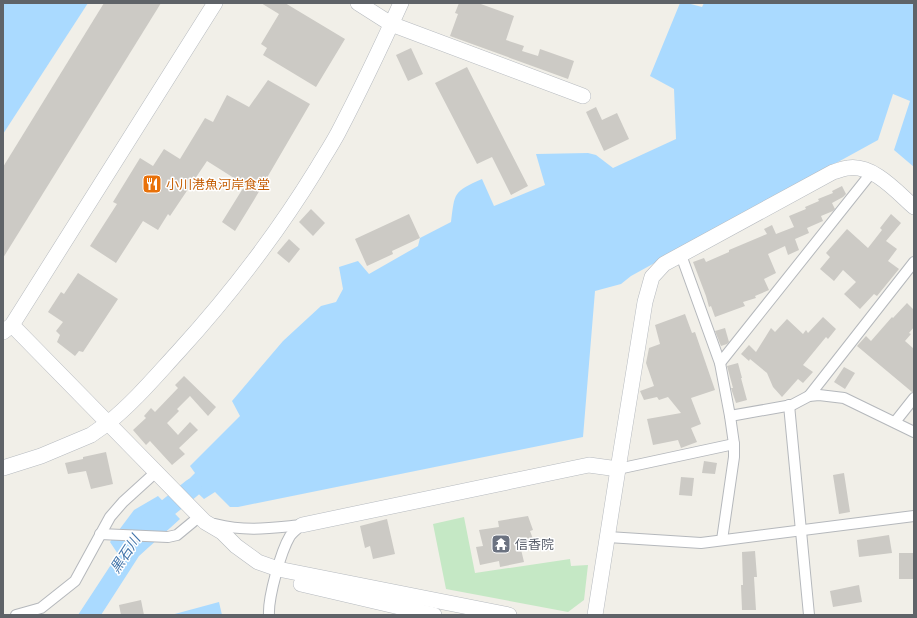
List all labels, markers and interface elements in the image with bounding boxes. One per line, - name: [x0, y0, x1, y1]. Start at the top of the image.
- restaurant icon: 小川港魚河岸食堂: [141, 173, 163, 195]
- place label: 小川港魚河岸食堂: [166, 177, 270, 192]
- water label: 黒石川: [107, 530, 144, 576]
- temple icon: 信香院: [490, 533, 512, 555]
- place label: 信香院: [515, 537, 554, 552]

